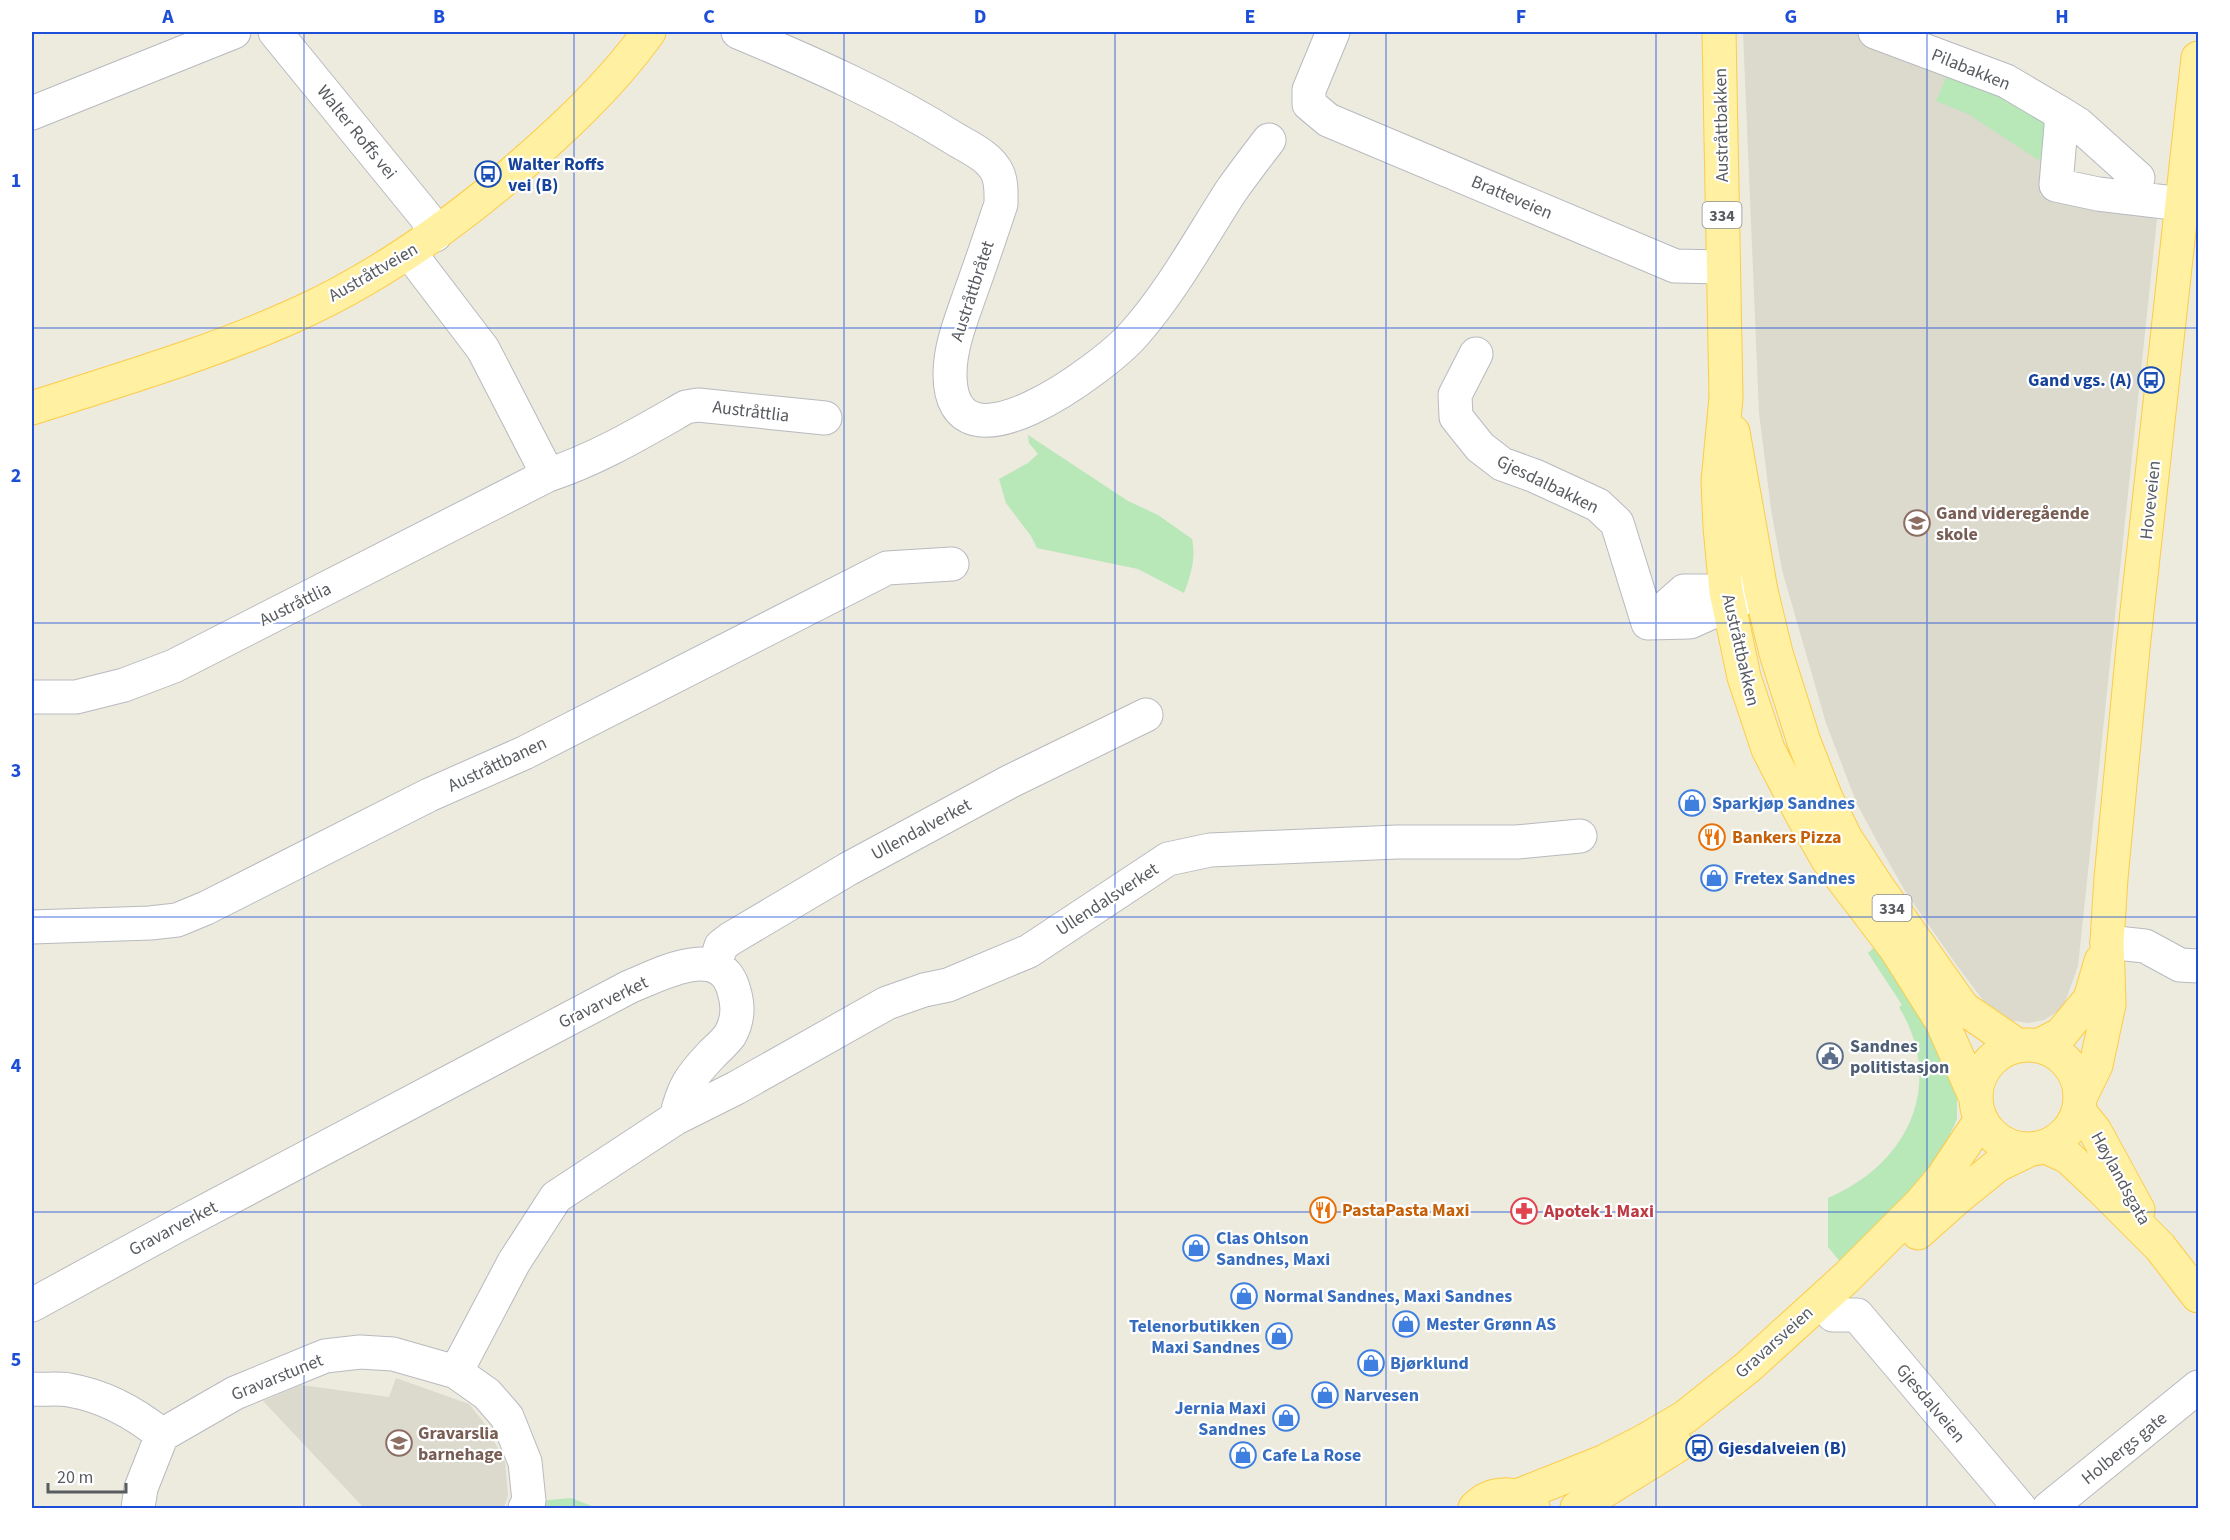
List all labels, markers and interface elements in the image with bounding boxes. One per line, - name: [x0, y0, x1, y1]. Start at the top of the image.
- text: A: [161, 3, 174, 31]
- text: B: [433, 3, 445, 31]
- text: C: [703, 3, 715, 31]
- text: D: [974, 3, 986, 31]
- text: E: [1245, 3, 1255, 31]
- text: F: [1516, 3, 1526, 31]
- text: G: [1785, 3, 1797, 31]
- text: H: [2055, 3, 2069, 31]
- street label: Pilabakken: [1927, 42, 2014, 97]
- street label: Austråttbakken: [1708, 68, 1735, 182]
- street label: Walter Roffs vei: [311, 80, 403, 185]
- place label: Walter Roffs vei (B): [508, 152, 604, 198]
- bus stop icon: Walter Roffs vei (B): [473, 159, 503, 189]
- text: 1: [11, 167, 21, 195]
- street label: Bratteveien: [1467, 169, 1556, 226]
- road number: 334: [1702, 202, 1742, 228]
- street label: Austråttveien: [324, 237, 423, 308]
- street label: Austråttbråtet: [944, 238, 1001, 345]
- bus stop icon: Gand vgs. (A): [2136, 365, 2166, 395]
- place label: Gand vgs. (A): [2028, 368, 2132, 393]
- street label: Austråttlia: [711, 394, 791, 429]
- street label: Gjesdalbakken: [1493, 449, 1603, 520]
- street label: Hoveveien: [2134, 459, 2167, 541]
- text: 2: [11, 462, 21, 490]
- place label: Gand videregående skole: [1936, 501, 2089, 547]
- school or university icon: Gand videregående skole: [1902, 508, 1932, 538]
- street label: Austråttlia: [255, 576, 335, 633]
- street label: Austråttbakken: [1715, 592, 1766, 709]
- street label: Austråttbanen: [444, 731, 551, 798]
- text: 3: [11, 757, 21, 785]
- shop icon: Sparkjøp Sandnes: [1677, 788, 1707, 818]
- place label: Sparkjøp Sandnes: [1712, 791, 1855, 816]
- street label: Ullendalverket: [867, 793, 976, 866]
- restaurant icon: Bankers Pizza: [1697, 822, 1727, 852]
- place label: Bankers Pizza: [1732, 825, 1841, 850]
- street label: Ullendalsverket: [1051, 857, 1163, 942]
- shop icon: Fretex Sandnes: [1699, 863, 1729, 893]
- place label: Fretex Sandnes: [1734, 866, 1855, 891]
- road number: 334: [1872, 895, 1912, 921]
- street label: Gravarverket: [554, 970, 652, 1035]
- place label: Sandnes politistasjon: [1850, 1034, 1949, 1080]
- public building icon: Sandnes politistasjon: [1815, 1041, 1845, 1071]
- text: 4: [11, 1052, 22, 1080]
- street label: Høylandsgata: [2085, 1127, 2157, 1229]
- street label: Gravarverket: [125, 1195, 222, 1262]
- restaurant icon: PastaPasta Maxi: [1308, 1195, 1338, 1225]
- pharmacy icon: Apotek 1 Maxi: [1509, 1196, 1539, 1226]
- place label: PastaPasta Maxi: [1342, 1198, 1470, 1223]
- place label: Apotek 1 Maxi: [1543, 1199, 1654, 1224]
- place label: Clas Ohlson Sandnes, Maxi: [1216, 1226, 1330, 1272]
- shop icon: Clas Ohlson Sandnes, Maxi: [1181, 1233, 1211, 1263]
- shop icon: Normal Sandnes, Maxi Sandnes: [1229, 1281, 1259, 1311]
- place label: Normal Sandnes, Maxi Sandnes: [1264, 1284, 1512, 1309]
- street label: Gravarsveien: [1730, 1301, 1819, 1384]
- shop icon: Mester Grønn AS: [1391, 1309, 1421, 1339]
- place label: Mester Grønn AS: [1426, 1312, 1556, 1337]
- place label: Telenorbutikken Maxi Sandnes: [1129, 1314, 1260, 1360]
- shop icon: Telenorbutikken Maxi Sandnes: [1264, 1321, 1294, 1351]
- text: 5: [11, 1346, 21, 1374]
- street label: Gravarstunet: [228, 1348, 327, 1407]
- shop icon: Bjørklund: [1356, 1348, 1386, 1378]
- place label: Bjørklund: [1390, 1351, 1469, 1376]
- street label: Gjesdalveien: [1890, 1358, 1971, 1448]
- shop icon: Narvesen: [1310, 1380, 1340, 1410]
- place label: Narvesen: [1344, 1383, 1419, 1408]
- place label: Jernia Maxi Sandnes: [1175, 1396, 1266, 1442]
- shop icon: Jernia Maxi Sandnes: [1271, 1403, 1301, 1433]
- street label: Holbergs gate: [2076, 1406, 2172, 1491]
- place label: Gravarslia barnehage: [418, 1421, 503, 1467]
- school or university icon: Gravarslia barnehage: [384, 1428, 414, 1458]
- bus stop icon: Gjesdalveien (B): [1684, 1433, 1714, 1463]
- place label: Gjesdalveien (B): [1718, 1436, 1847, 1461]
- shop icon: Cafe La Rose: [1228, 1440, 1258, 1470]
- place label: Cafe La Rose: [1262, 1443, 1361, 1468]
- scale bar: [48, 1456, 126, 1494]
- text: 20 m: [57, 1465, 93, 1490]

